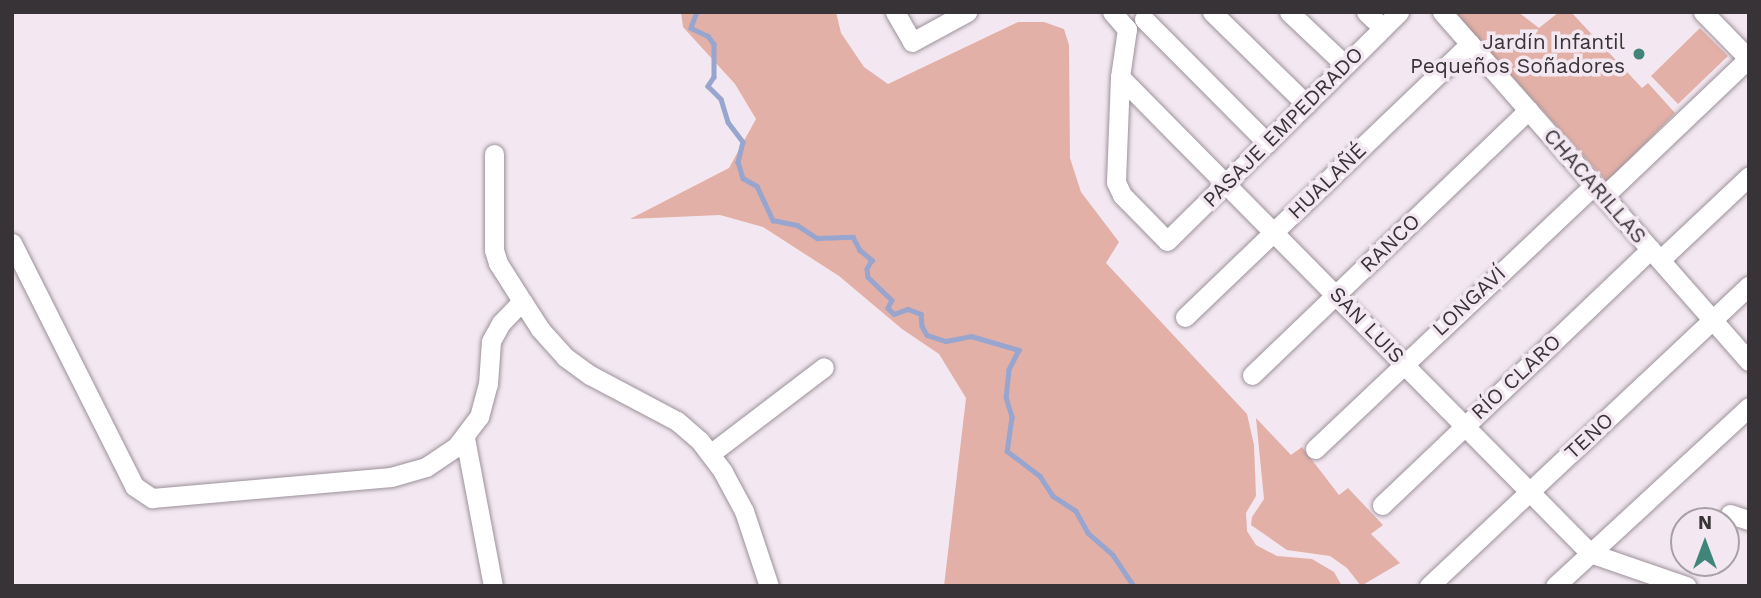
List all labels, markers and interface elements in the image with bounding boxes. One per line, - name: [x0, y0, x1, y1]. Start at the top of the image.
- place label: Jardín Infantil Pequeños Soñadores: [1410, 29, 1625, 79]
- street label: PASAJE EMPEDRADO: [1198, 42, 1368, 212]
- marker: Jardín Infantil Pequeños Soñadores: [1631, 46, 1647, 62]
- street label: CHACARILLAS: [1538, 123, 1652, 249]
- street label: HUALAÑÉ: [1283, 138, 1371, 224]
- street label: RANCO: [1355, 208, 1425, 278]
- street label: LONGAVÍ: [1427, 261, 1511, 341]
- street label: SAN LUIS: [1324, 282, 1410, 368]
- street label: RÍO CLARO: [1466, 329, 1566, 425]
- street label: TENO: [1559, 407, 1619, 465]
- north arrow: [1670, 507, 1740, 577]
- text: N: [1698, 511, 1712, 534]

